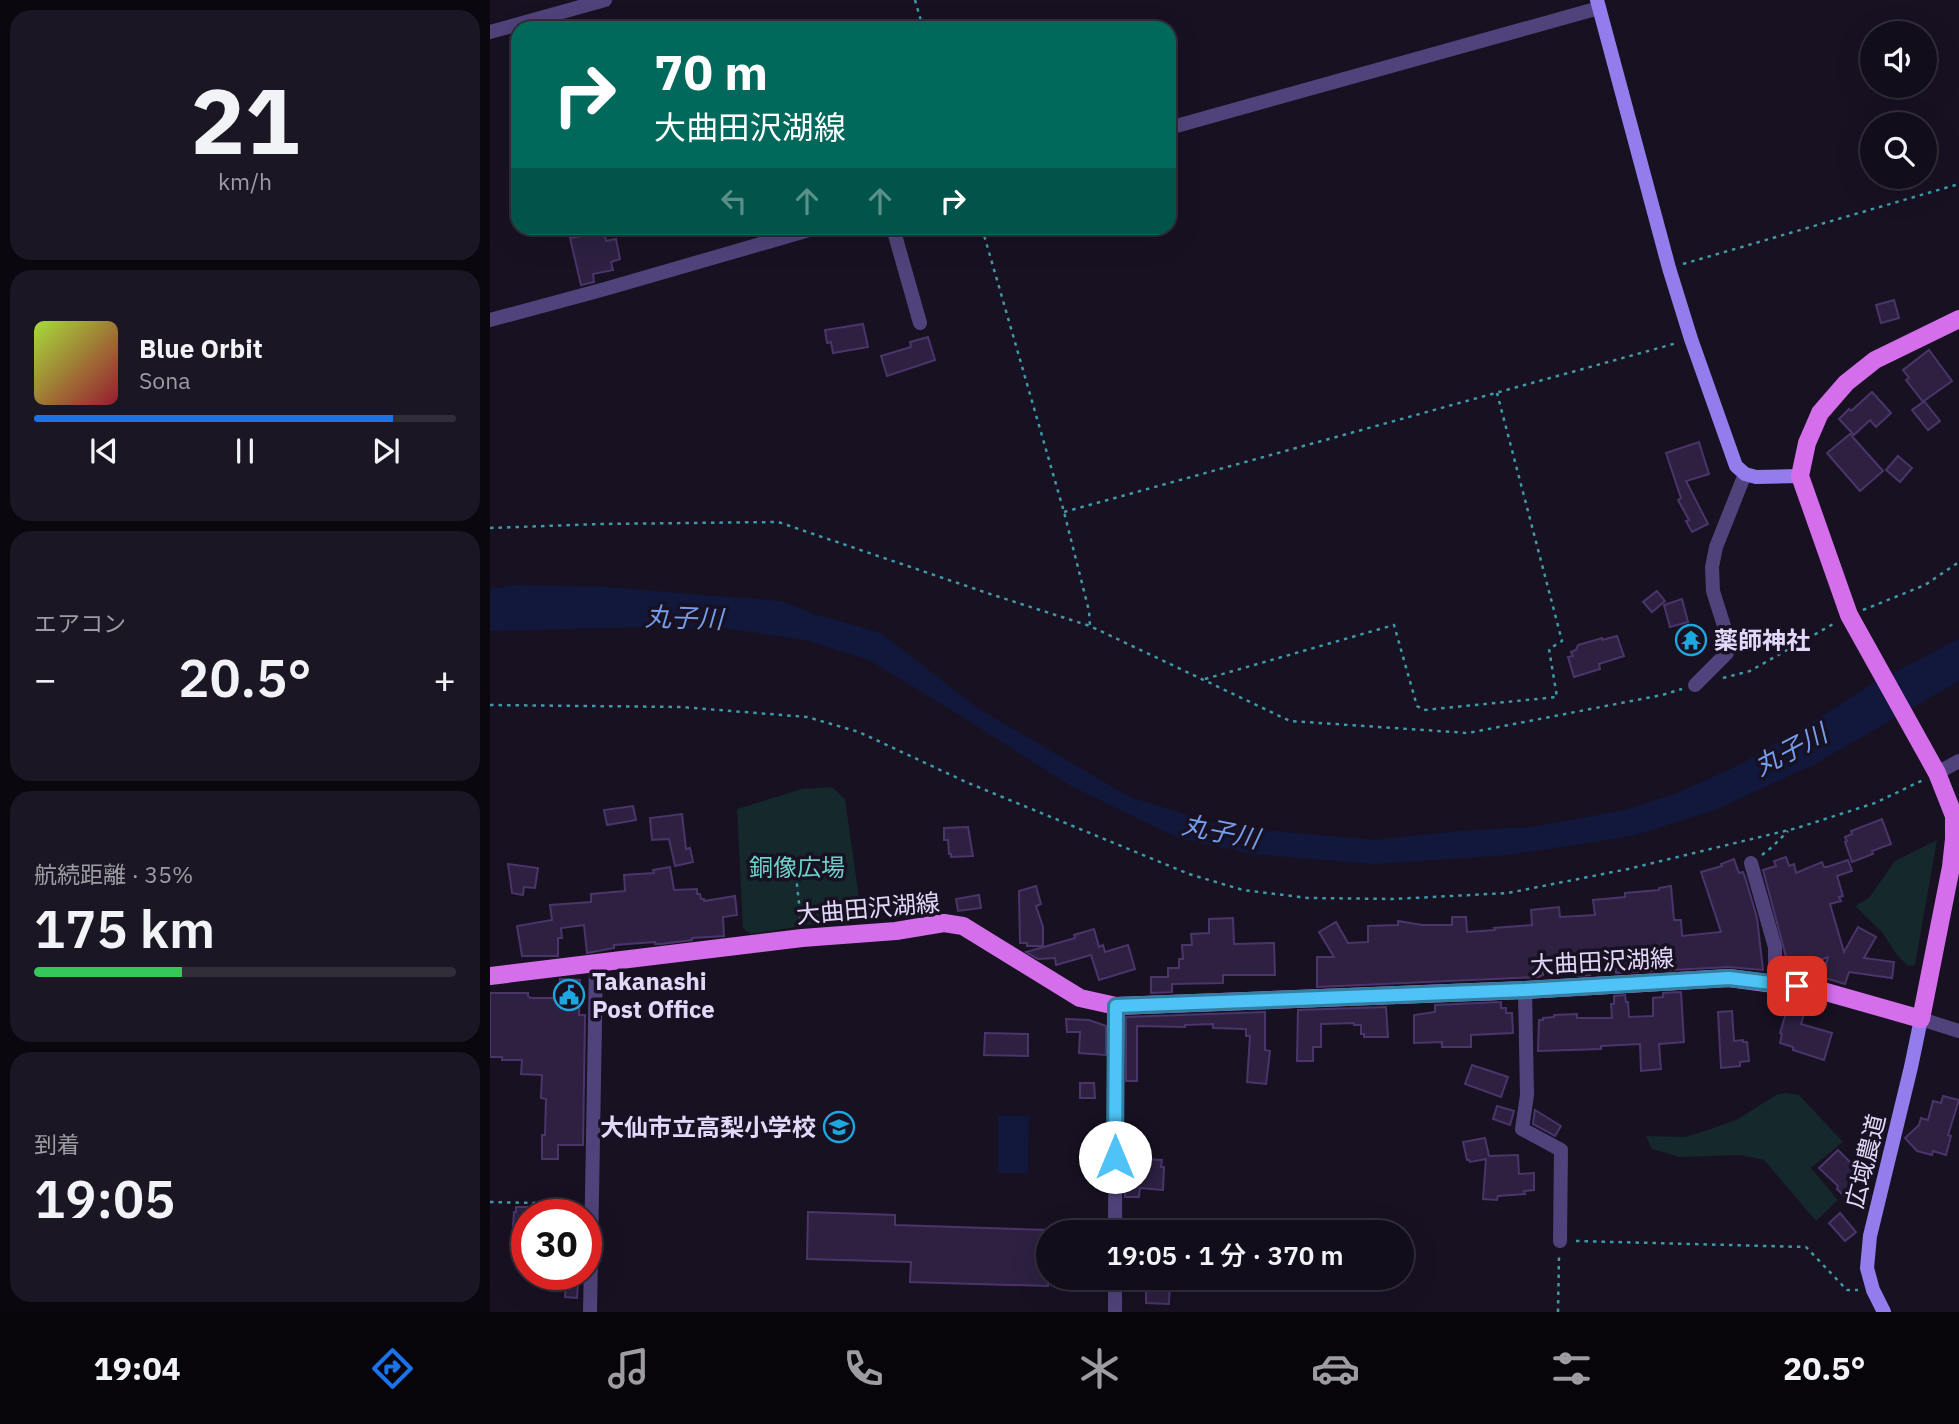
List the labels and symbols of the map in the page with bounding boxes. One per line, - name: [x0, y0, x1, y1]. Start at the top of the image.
- water label: 丸子川: [644, 599, 727, 635]
- temple icon: 薬師神社: [1674, 623, 1708, 657]
- place label: 薬師神社: [1714, 624, 1810, 656]
- water label: 丸子川: [1748, 714, 1835, 782]
- water label: 丸子川: [1179, 807, 1265, 856]
- park label: 銅像広場: [749, 851, 845, 883]
- street label: 大曲田沢湖線: [795, 886, 941, 930]
- street label: 大曲田沢湖線: [1529, 941, 1675, 981]
- pin: [1767, 956, 1827, 1016]
- place label: Takanashi Post Office: [592, 965, 715, 1025]
- public building icon: Takanashi Post Office: [552, 978, 586, 1012]
- school or university icon: 大仙市立高梨小学校: [822, 1110, 856, 1144]
- place label: 大仙市立高梨小学校: [600, 1111, 816, 1143]
- street label: 広域農道: [1838, 1111, 1892, 1211]
- position arrow: [1078, 1120, 1152, 1194]
- speed limit sign: 30: [511, 1199, 602, 1290]

